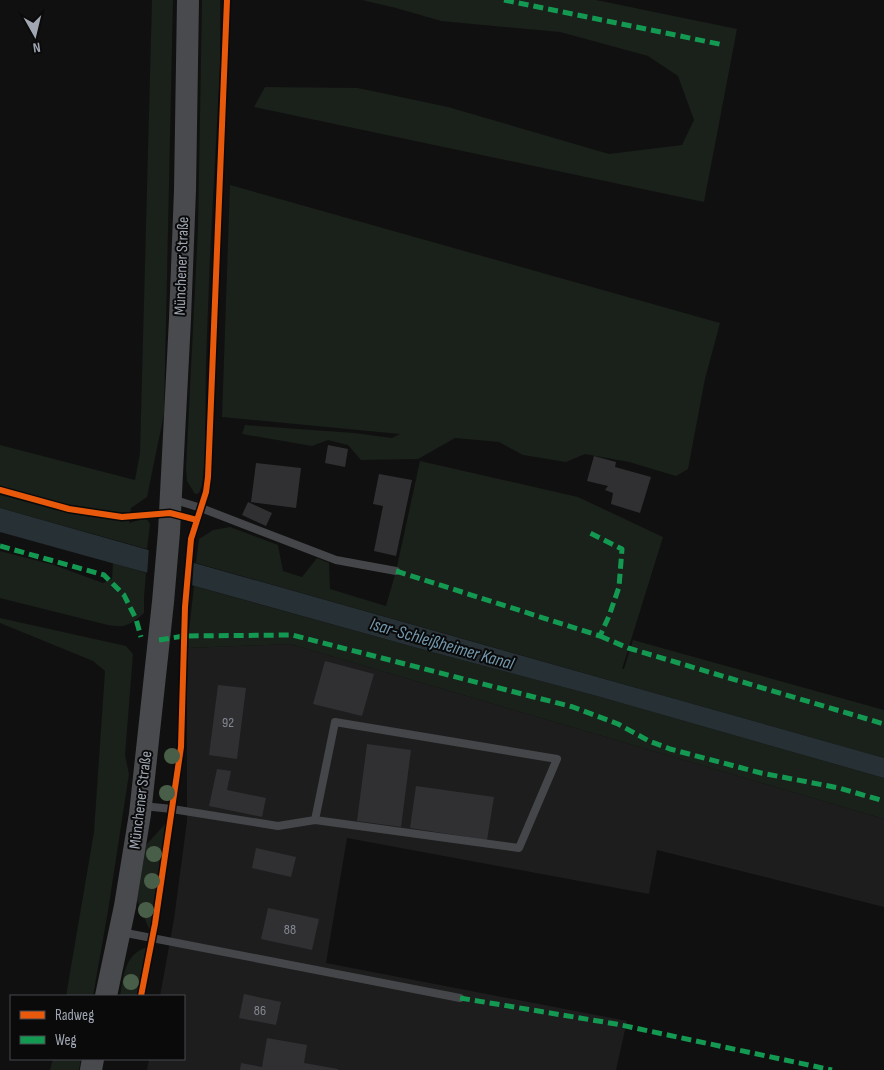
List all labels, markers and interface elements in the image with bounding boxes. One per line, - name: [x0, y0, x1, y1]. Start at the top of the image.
- north arrow: [10, 10, 60, 60]
- text: N: [32, 38, 42, 56]
- street label: Münchener Straße: [171, 216, 193, 316]
- water label: Isar-Schleißheimer Kanal: [368, 613, 517, 675]
- house number: 92: [222, 714, 234, 731]
- street label: Münchener Straße: [126, 750, 156, 850]
- house number: 88: [284, 921, 296, 938]
- legend: [10, 995, 185, 1060]
- house number: 86: [254, 1002, 266, 1019]
- text: Radweg: [55, 1006, 94, 1025]
- text: Weg: [55, 1031, 77, 1050]

